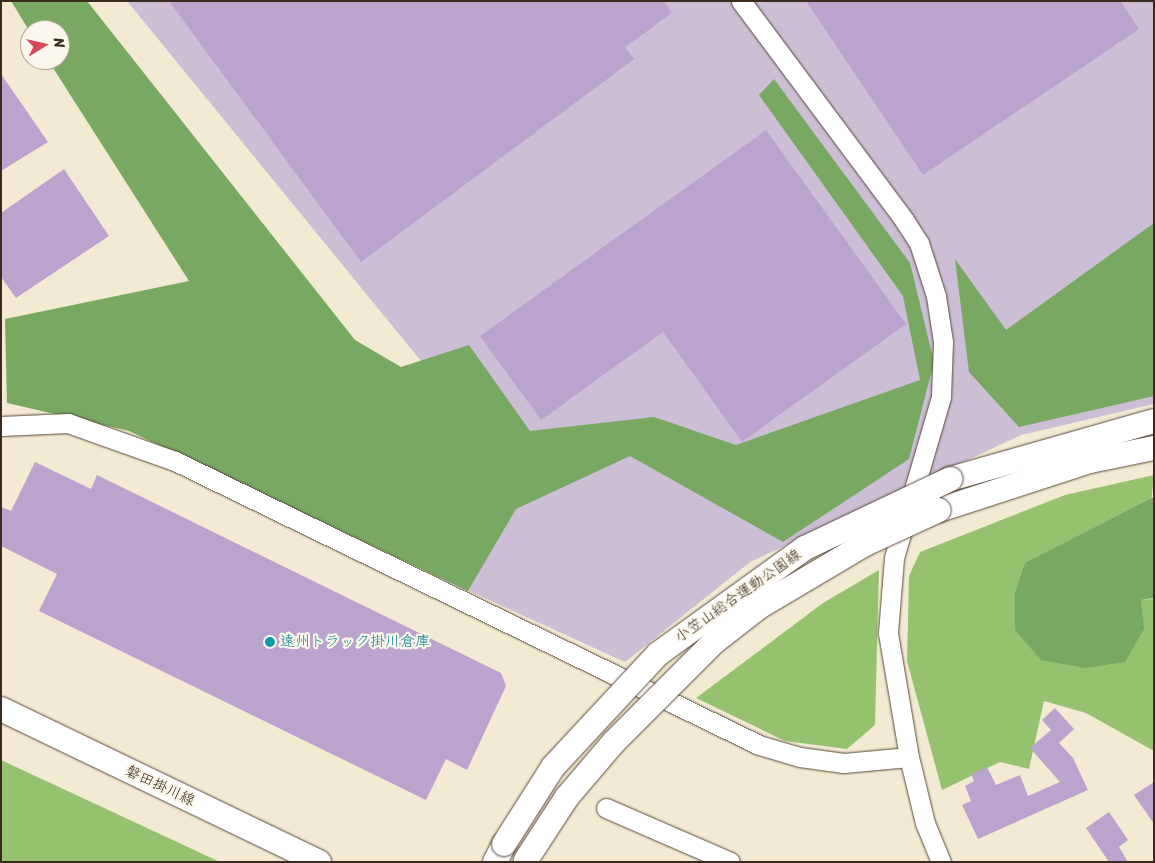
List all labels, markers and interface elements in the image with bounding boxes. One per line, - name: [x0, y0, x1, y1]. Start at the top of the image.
- north arrow: [20, 20, 70, 70]
- text: N: [46, 36, 72, 49]
- street label: 小笠山総合運動公園線: [671, 546, 805, 646]
- place label: 遠州トラック掛川倉庫: [280, 633, 430, 651]
- marker: 遠州トラック掛川倉庫: [264, 636, 276, 648]
- street label: 磐田掛川線: [122, 762, 198, 810]

